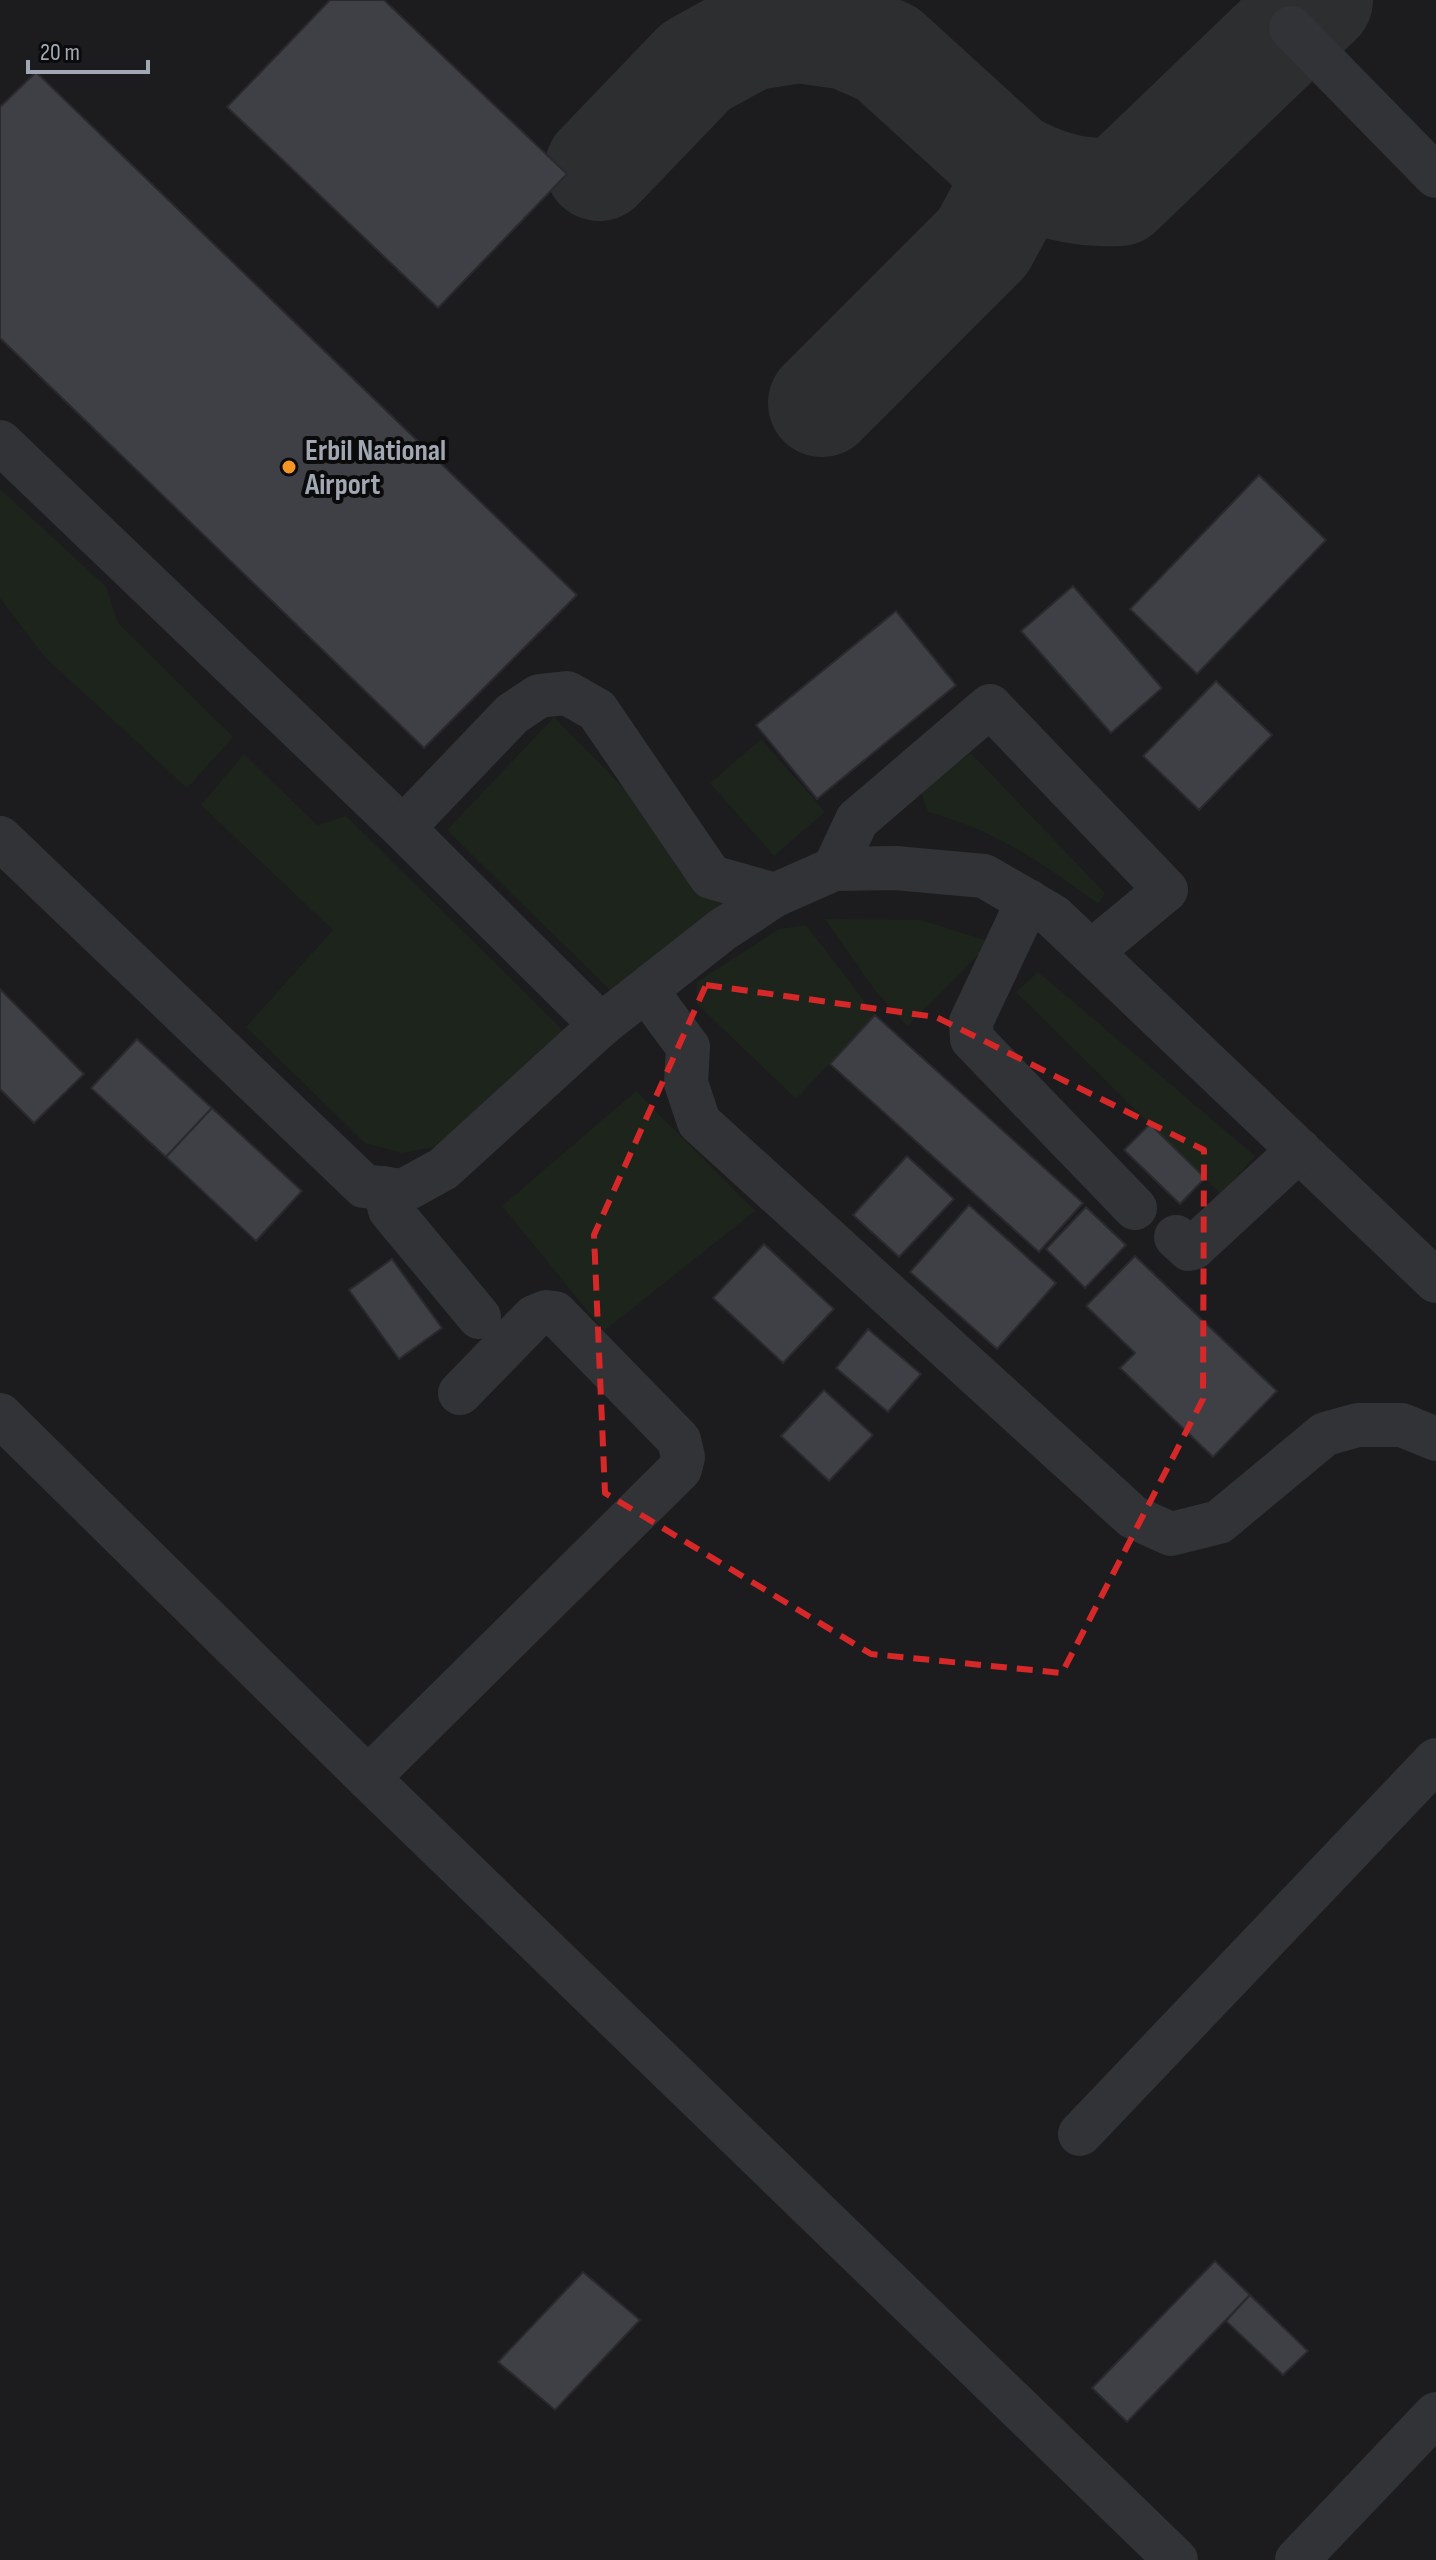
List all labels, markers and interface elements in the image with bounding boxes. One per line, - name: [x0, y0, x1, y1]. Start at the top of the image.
- scale bar: [28, 24, 148, 74]
- text: 20 m: [40, 38, 80, 67]
- place label: Erbil National Airport: [304, 433, 446, 503]
- marker: Erbil National Airport: [280, 458, 298, 476]

